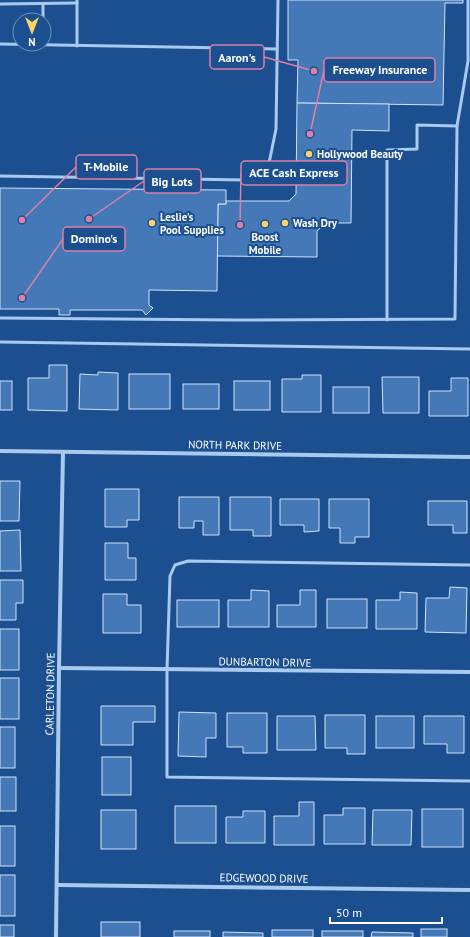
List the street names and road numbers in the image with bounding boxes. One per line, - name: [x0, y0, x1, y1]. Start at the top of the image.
- street label: NORTH PARK DRIVE: [188, 437, 282, 453]
- street label: CARLETON DRIVE: [42, 652, 58, 736]
- street label: DUNBARTON DRIVE: [218, 654, 312, 670]
- street label: EDGEWOOD DRIVE: [219, 870, 309, 886]

